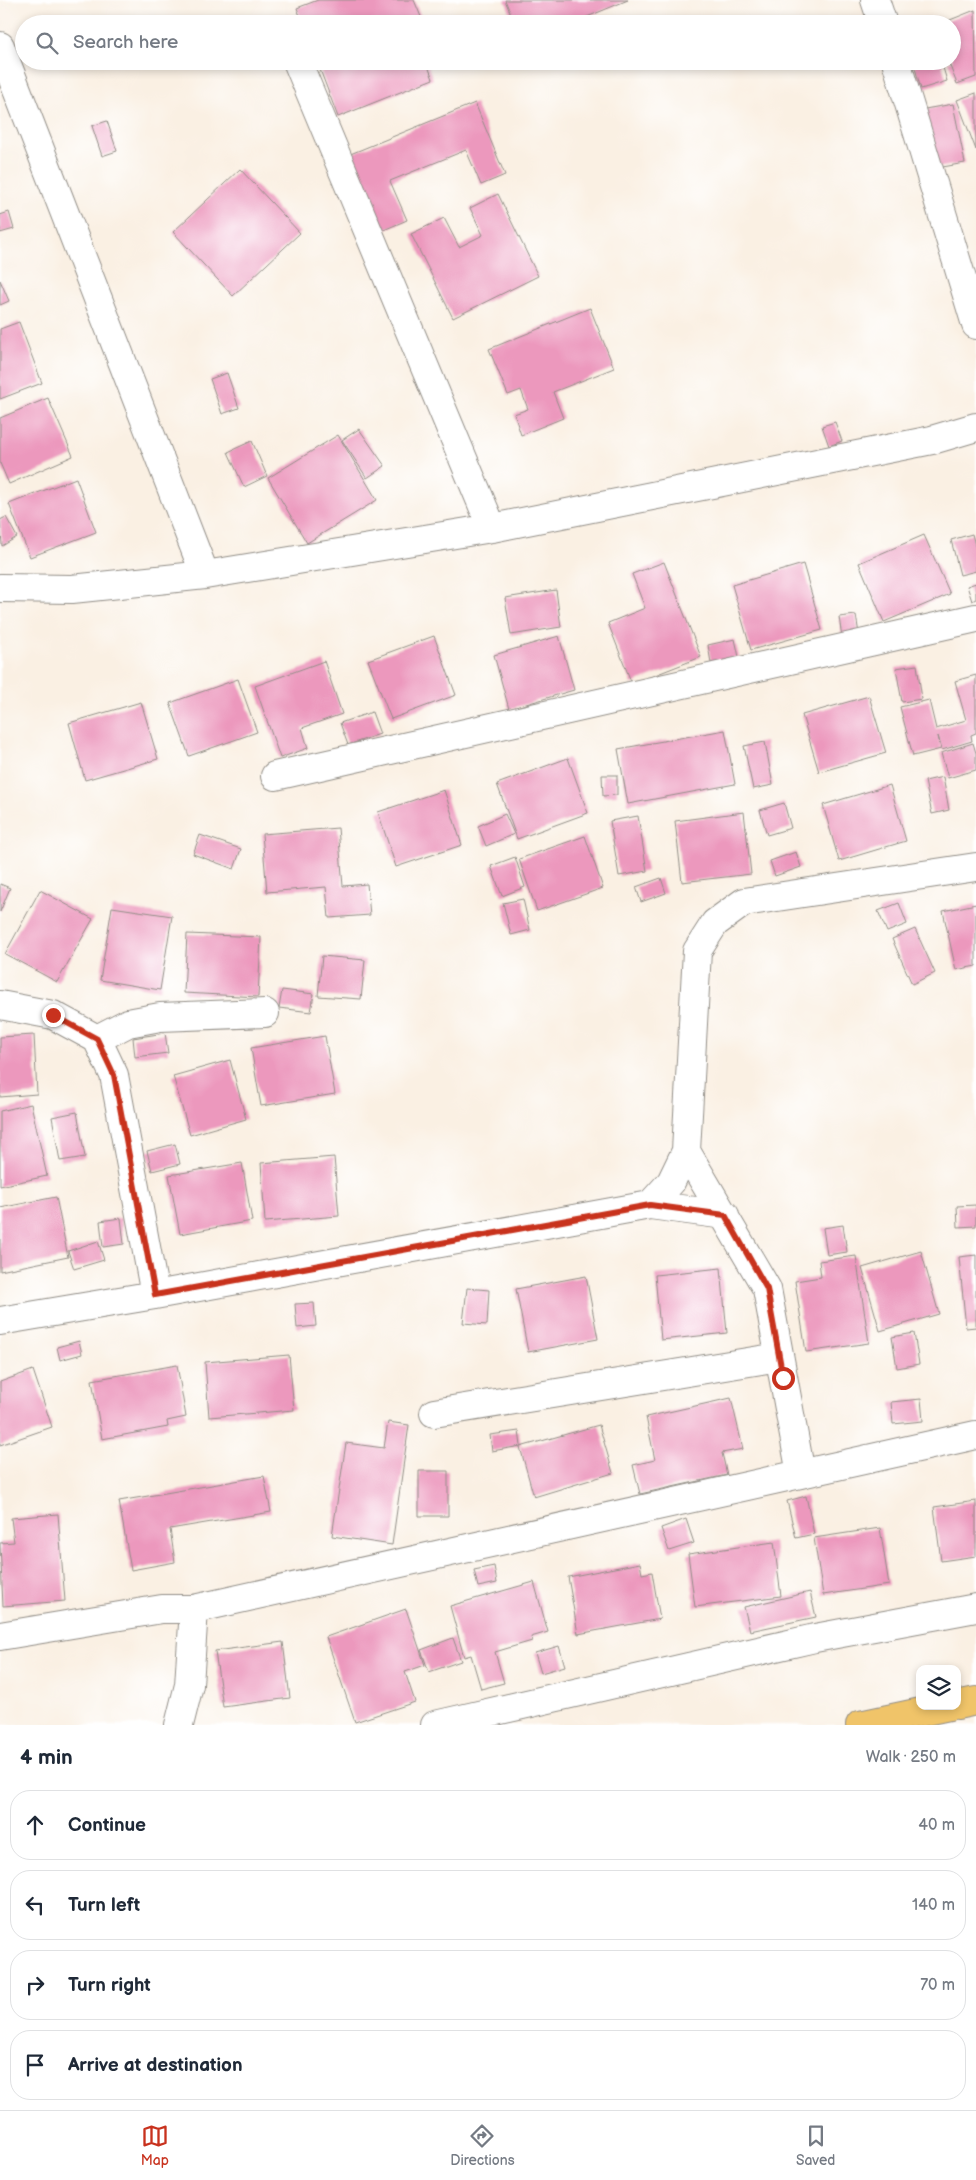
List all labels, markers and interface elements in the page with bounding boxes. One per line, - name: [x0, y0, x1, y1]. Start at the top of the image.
- search box: [15, 15, 961, 70]
- icon: search: [33, 29, 61, 57]
- text: Search here: [73, 31, 178, 54]
- route end: [42, 1004, 65, 1027]
- route start: [772, 1367, 795, 1390]
- map controls: [916, 1665, 961, 1710]
- button: layers: [916, 1665, 961, 1710]
- text: 4 min: [20, 1745, 73, 1770]
- text: Walk · 250 m: [866, 1748, 956, 1767]
- icon: ahead: [21, 1811, 49, 1839]
- text: Continue: [68, 1814, 146, 1837]
- text: 40 m: [918, 1816, 955, 1835]
- icon: left: [21, 1891, 49, 1919]
- text: Turn left: [68, 1894, 140, 1917]
- text: 140 m: [912, 1896, 955, 1915]
- icon: right: [21, 1971, 49, 1999]
- text: Turn right: [68, 1974, 151, 1997]
- text: 70 m: [920, 1976, 955, 1995]
- icon: arrive: [21, 2051, 49, 2079]
- text: Arrive at destination: [68, 2054, 243, 2077]
- tab: Map: [141, 2122, 169, 2169]
- tab: Directions: [450, 2122, 515, 2169]
- tab: Saved: [796, 2122, 835, 2169]

